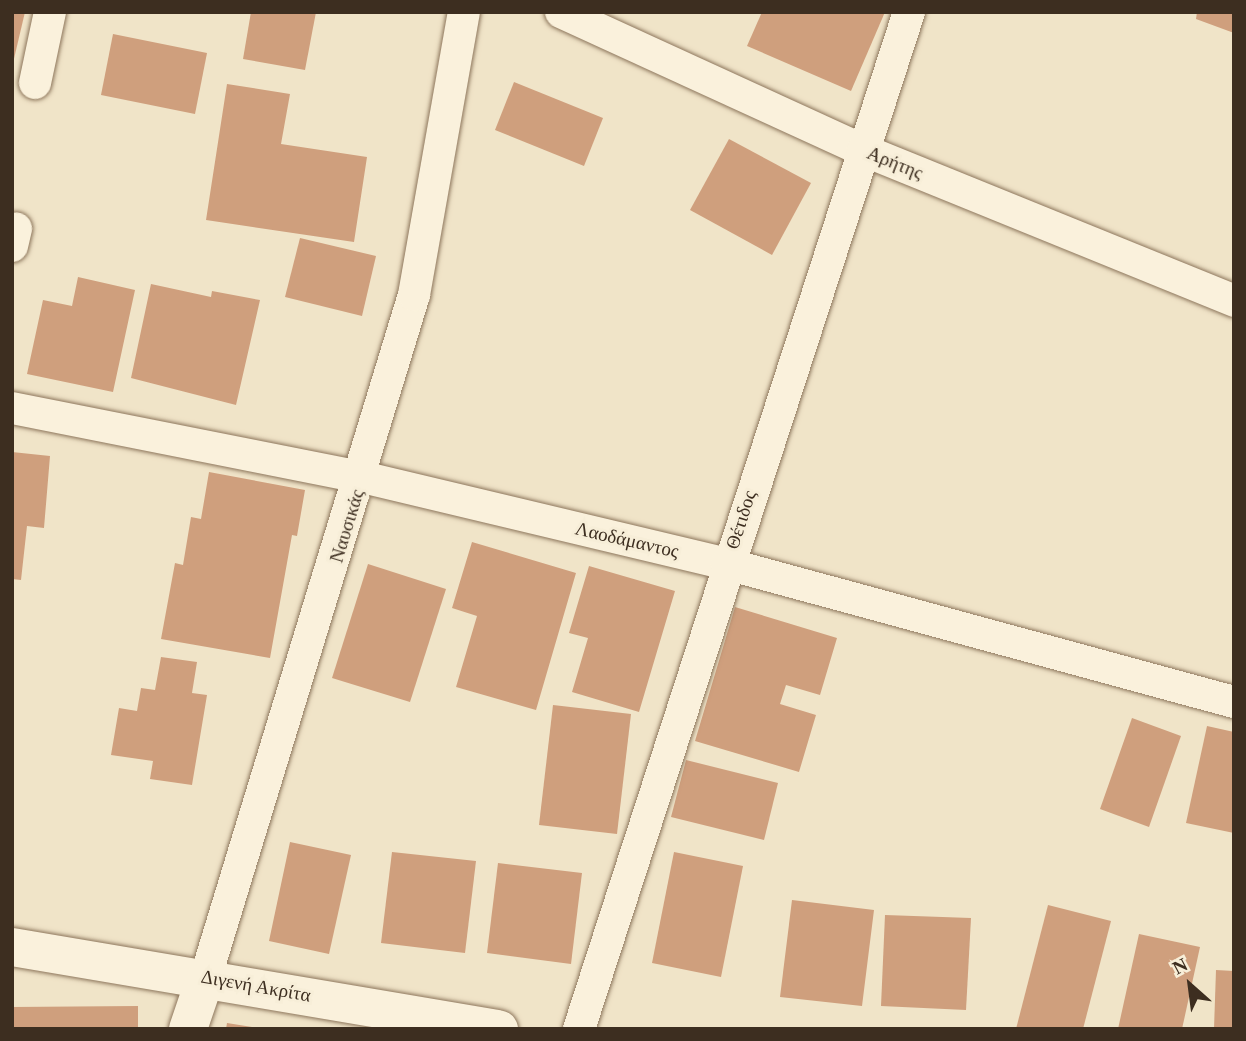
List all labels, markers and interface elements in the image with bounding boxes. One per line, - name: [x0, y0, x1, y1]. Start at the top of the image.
- street label: Αρήτης: [864, 142, 926, 184]
- street label: Ναυσικάς: [325, 487, 369, 565]
- street label: Θέτιδος: [721, 488, 761, 552]
- street label: Λαοδάμαντος: [573, 517, 681, 563]
- north arrow: [1155, 950, 1225, 1020]
- text: N: [1169, 954, 1191, 979]
- street label: Διγενή Ακρίτα: [199, 965, 313, 1007]

